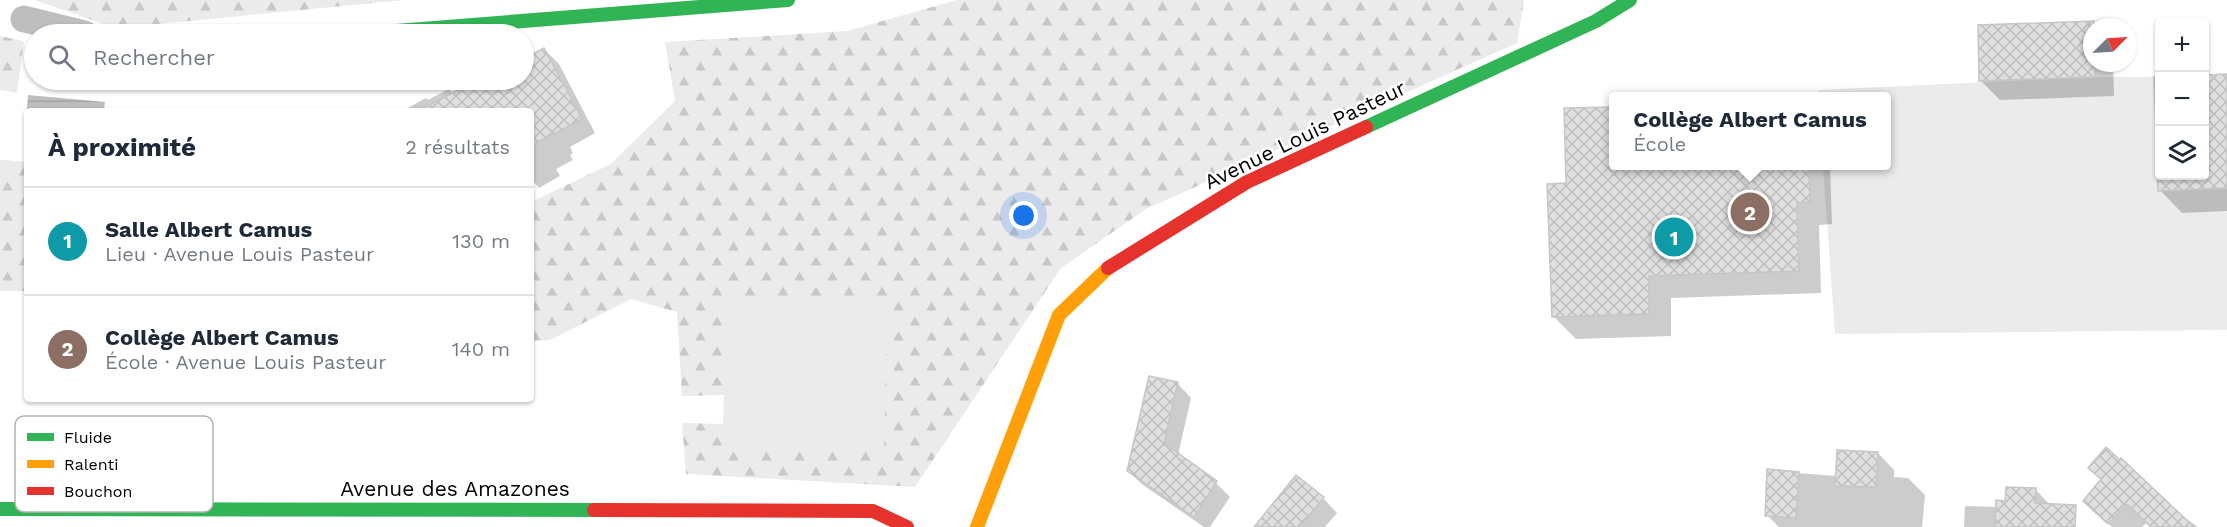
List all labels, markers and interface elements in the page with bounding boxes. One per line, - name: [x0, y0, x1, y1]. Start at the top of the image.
- north arrow: [2083, 18, 2137, 72]
- map controls: [2155, 18, 2209, 180]
- button: +: [2155, 18, 2209, 72]
- search box: [24, 24, 534, 90]
- icon: search: [45, 41, 78, 74]
- text: Rechercher: [93, 45, 215, 70]
- button: −: [2155, 72, 2209, 126]
- street label: Avenue Louis Pasteur: [1200, 75, 1410, 194]
- popup: [1609, 92, 1891, 170]
- text: Collège Albert Camus: [1633, 107, 1867, 132]
- button: layers: [2155, 126, 2209, 180]
- text: À proximité: [48, 132, 196, 162]
- text: École: [1633, 132, 1686, 156]
- text: 2 résultats: [405, 135, 510, 159]
- pin: 2: [1730, 190, 1770, 234]
- your location: [1009, 201, 1038, 230]
- pin: 1: [1654, 214, 1694, 260]
- text: Salle Albert Camus: [105, 217, 312, 242]
- text: 1: [63, 229, 72, 253]
- text: 130 m: [452, 229, 510, 253]
- text: Lieu · Avenue Louis Pasteur: [105, 242, 374, 266]
- text: Collège Albert Camus: [105, 325, 339, 350]
- text: 2: [62, 337, 73, 361]
- text: 140 m: [452, 337, 510, 361]
- text: École · Avenue Louis Pasteur: [105, 350, 386, 374]
- legend: [15, 416, 213, 512]
- text: Fluide: [64, 428, 112, 447]
- text: Ralenti: [64, 455, 119, 474]
- street label: Avenue des Amazones: [340, 476, 570, 501]
- text: Bouchon: [64, 482, 132, 501]

